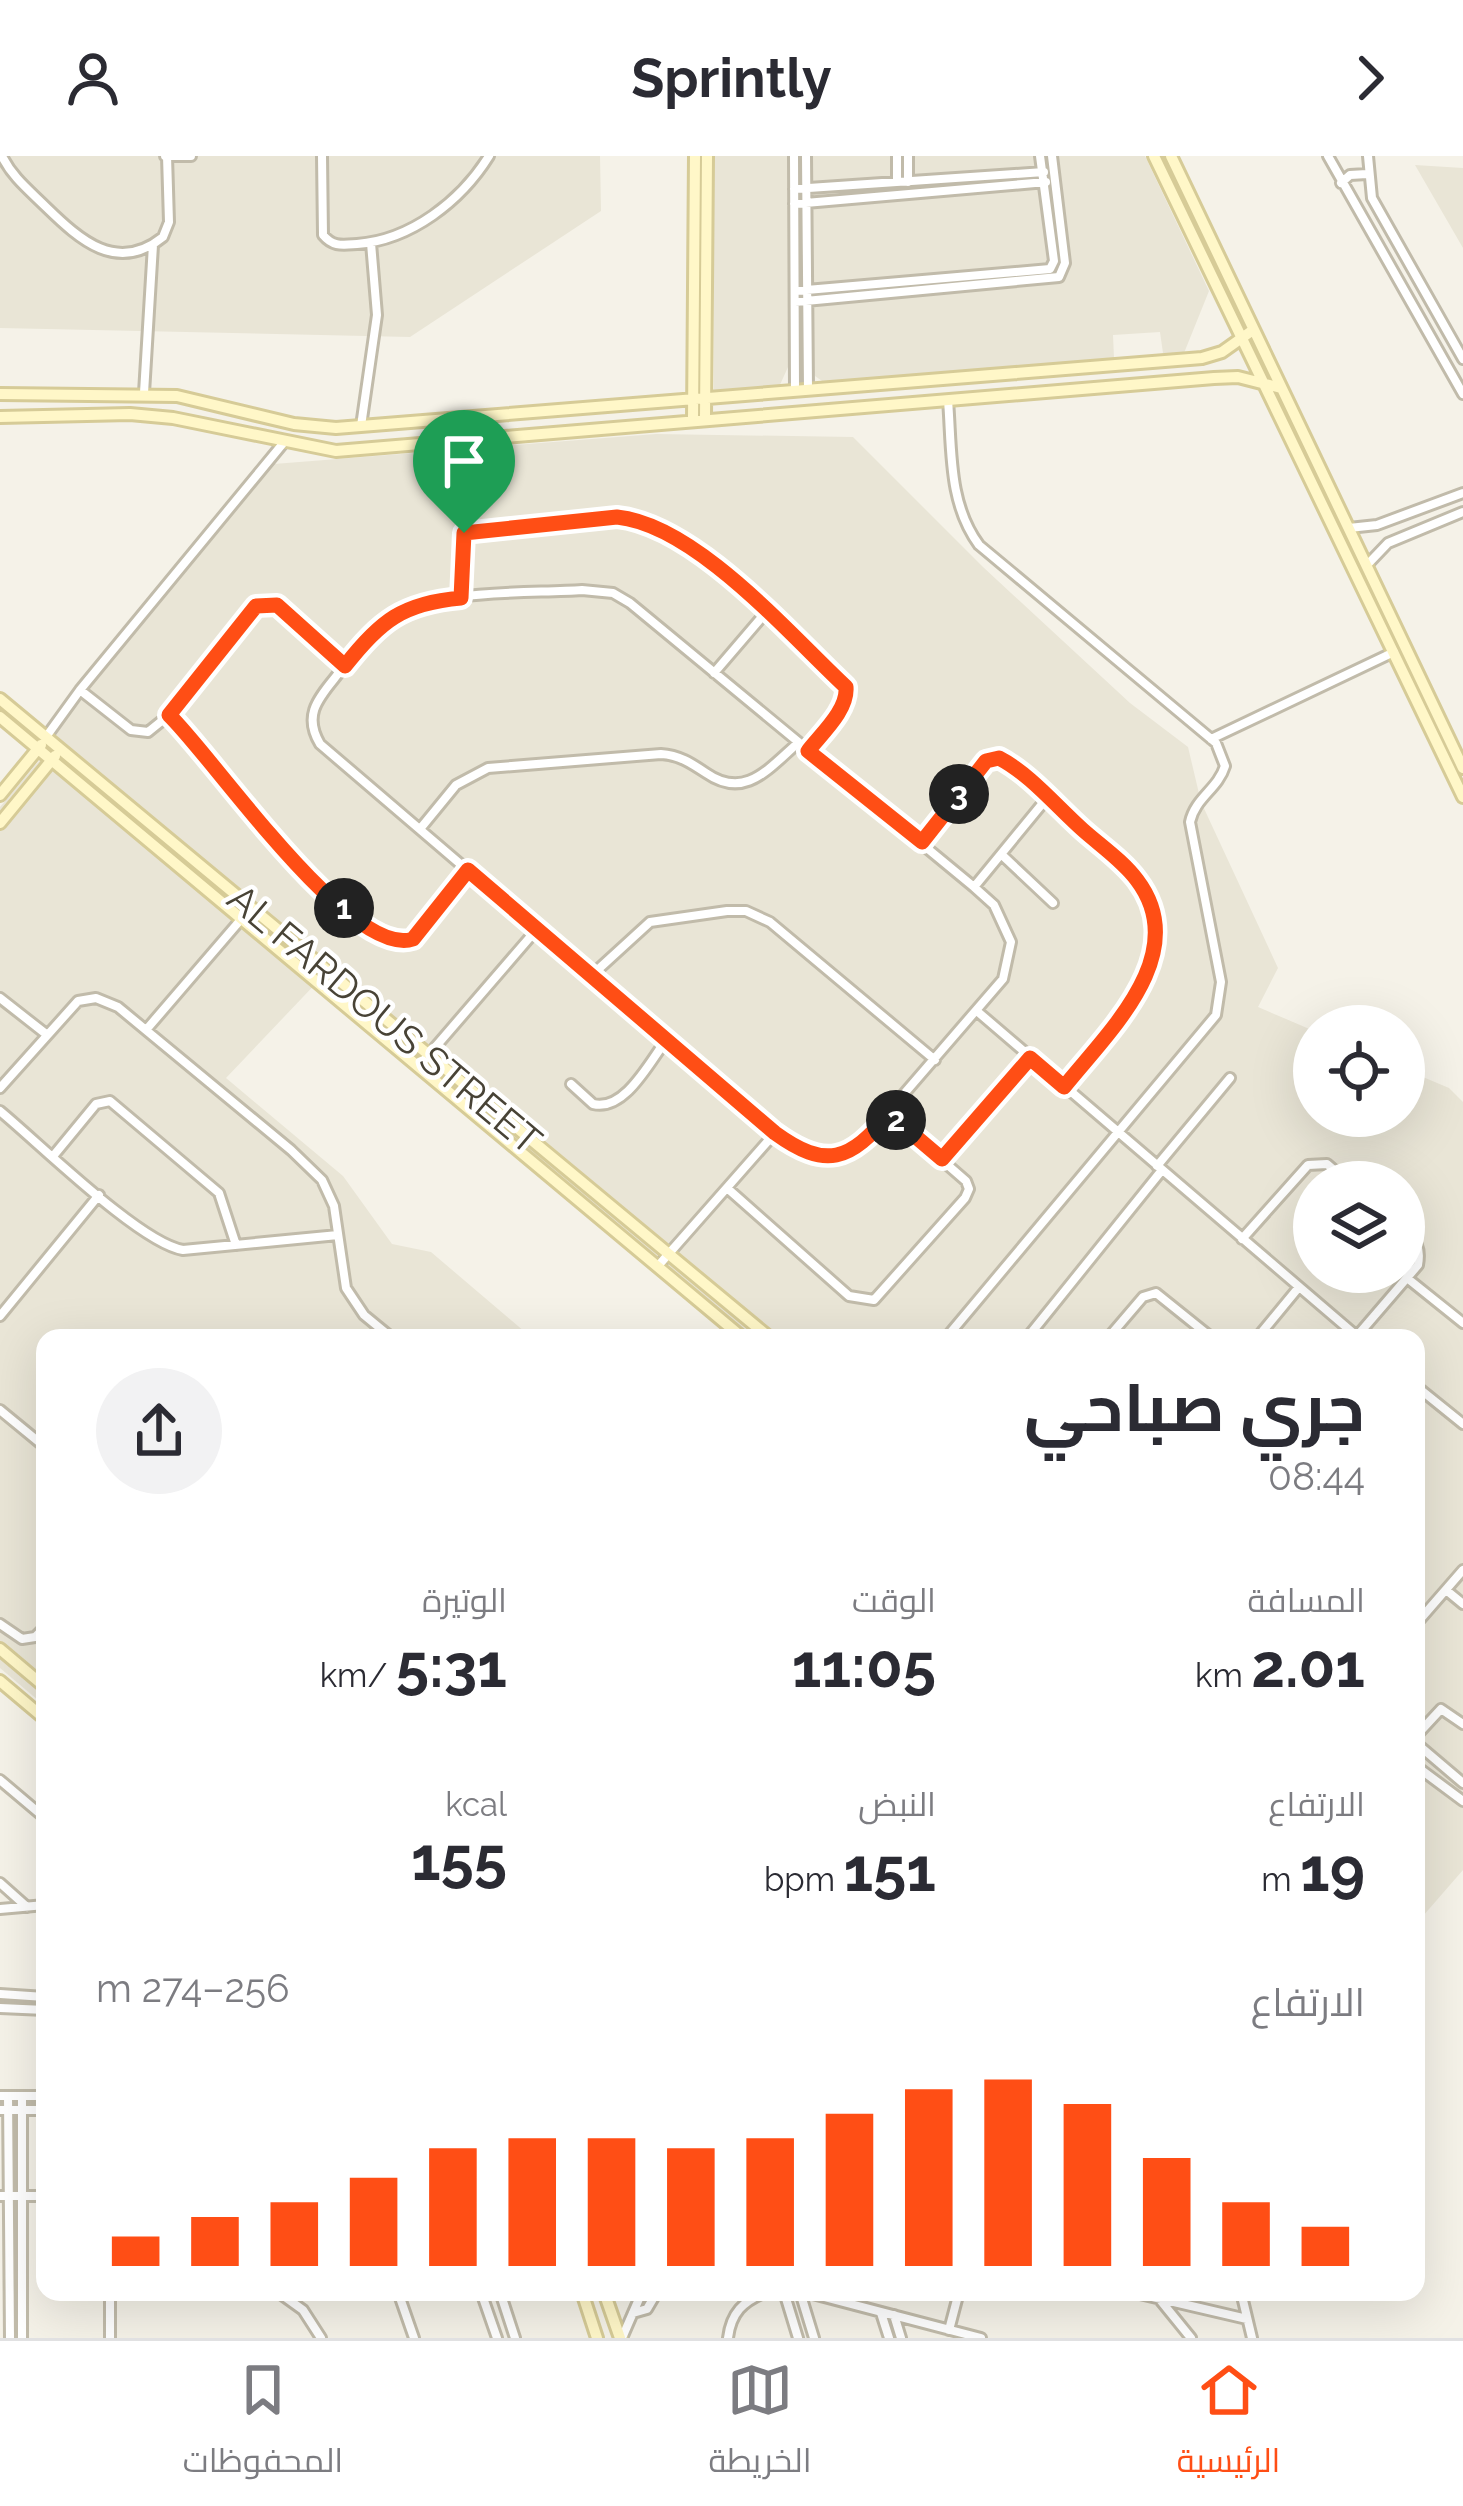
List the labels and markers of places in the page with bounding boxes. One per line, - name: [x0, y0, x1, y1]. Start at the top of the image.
- pin: [413, 410, 515, 533]
- pin: 3: [929, 764, 989, 824]
- pin: 1: [314, 878, 374, 938]
- pin: 2: [866, 1090, 926, 1150]

